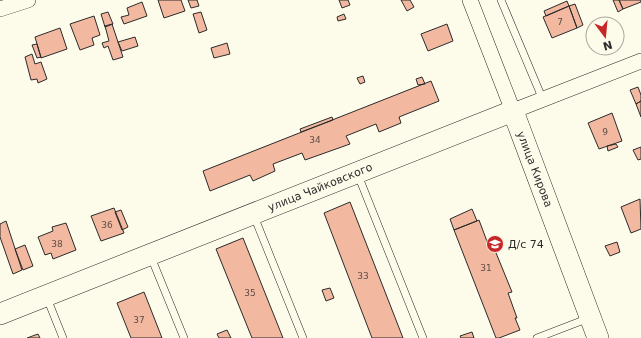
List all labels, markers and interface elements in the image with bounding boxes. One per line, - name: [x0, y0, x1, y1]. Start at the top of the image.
- north arrow: [585, 16, 625, 56]
- house number: 7: [557, 17, 563, 27]
- text: N: [601, 38, 614, 53]
- house number: 9: [602, 127, 608, 137]
- street label: улица Кирова: [514, 129, 555, 209]
- house number: 34: [309, 135, 321, 145]
- street label: улица Чайковского: [266, 160, 375, 214]
- house number: 36: [101, 220, 113, 230]
- school or university icon: Д/с 74: [485, 234, 505, 254]
- place label: Д/с 74: [508, 238, 544, 251]
- house number: 38: [51, 239, 63, 249]
- house number: 31: [480, 263, 492, 273]
- house number: 33: [357, 271, 369, 281]
- house number: 35: [244, 288, 256, 298]
- house number: 37: [133, 315, 145, 325]

